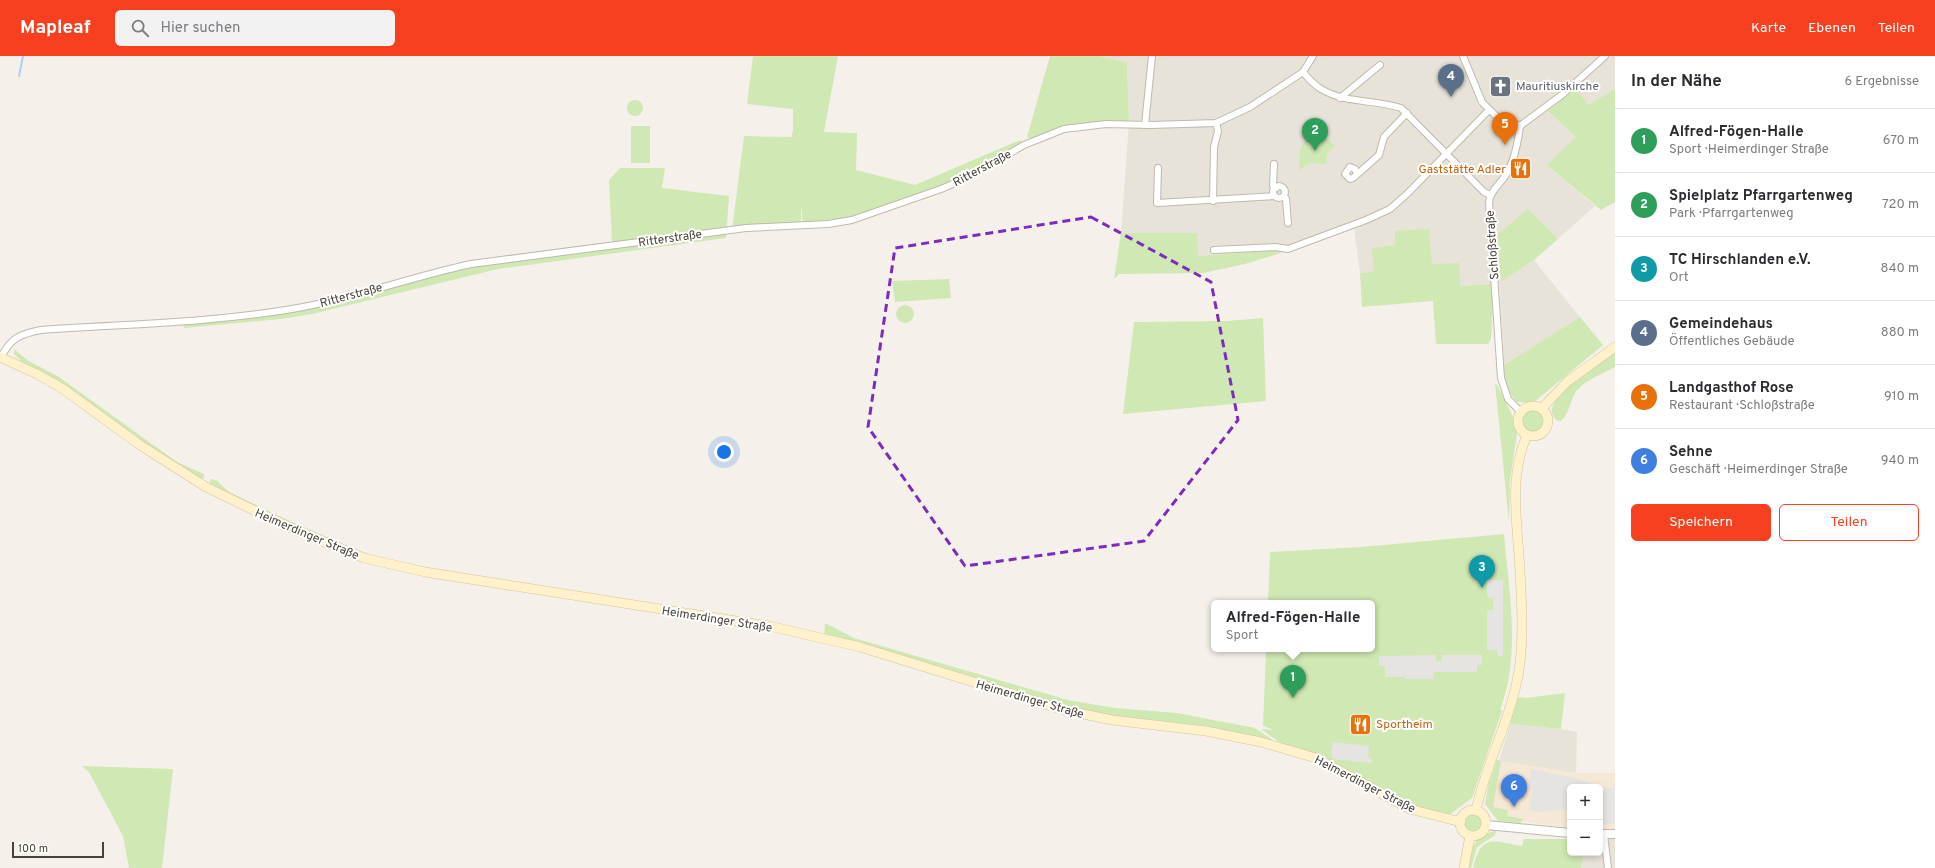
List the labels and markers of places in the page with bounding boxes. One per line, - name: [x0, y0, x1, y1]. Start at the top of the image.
- pin: 4: [1438, 64, 1464, 97]
- church icon: Mauritiuskirche: [1487, 73, 1513, 99]
- place label: Mauritiuskirche: [1516, 79, 1599, 95]
- pin: 5: [1492, 112, 1518, 145]
- pin: 2: [1302, 118, 1328, 151]
- restaurant icon: Gaststätte Adler: [1508, 156, 1534, 182]
- place label: Gaststätte Adler: [1419, 162, 1506, 178]
- pin: 3: [1469, 555, 1495, 588]
- pin: 1: [1280, 665, 1306, 698]
- restaurant icon: Sportheim: [1347, 711, 1373, 737]
- place label: Sportheim: [1376, 717, 1433, 733]
- pin: 6: [1501, 774, 1527, 807]

